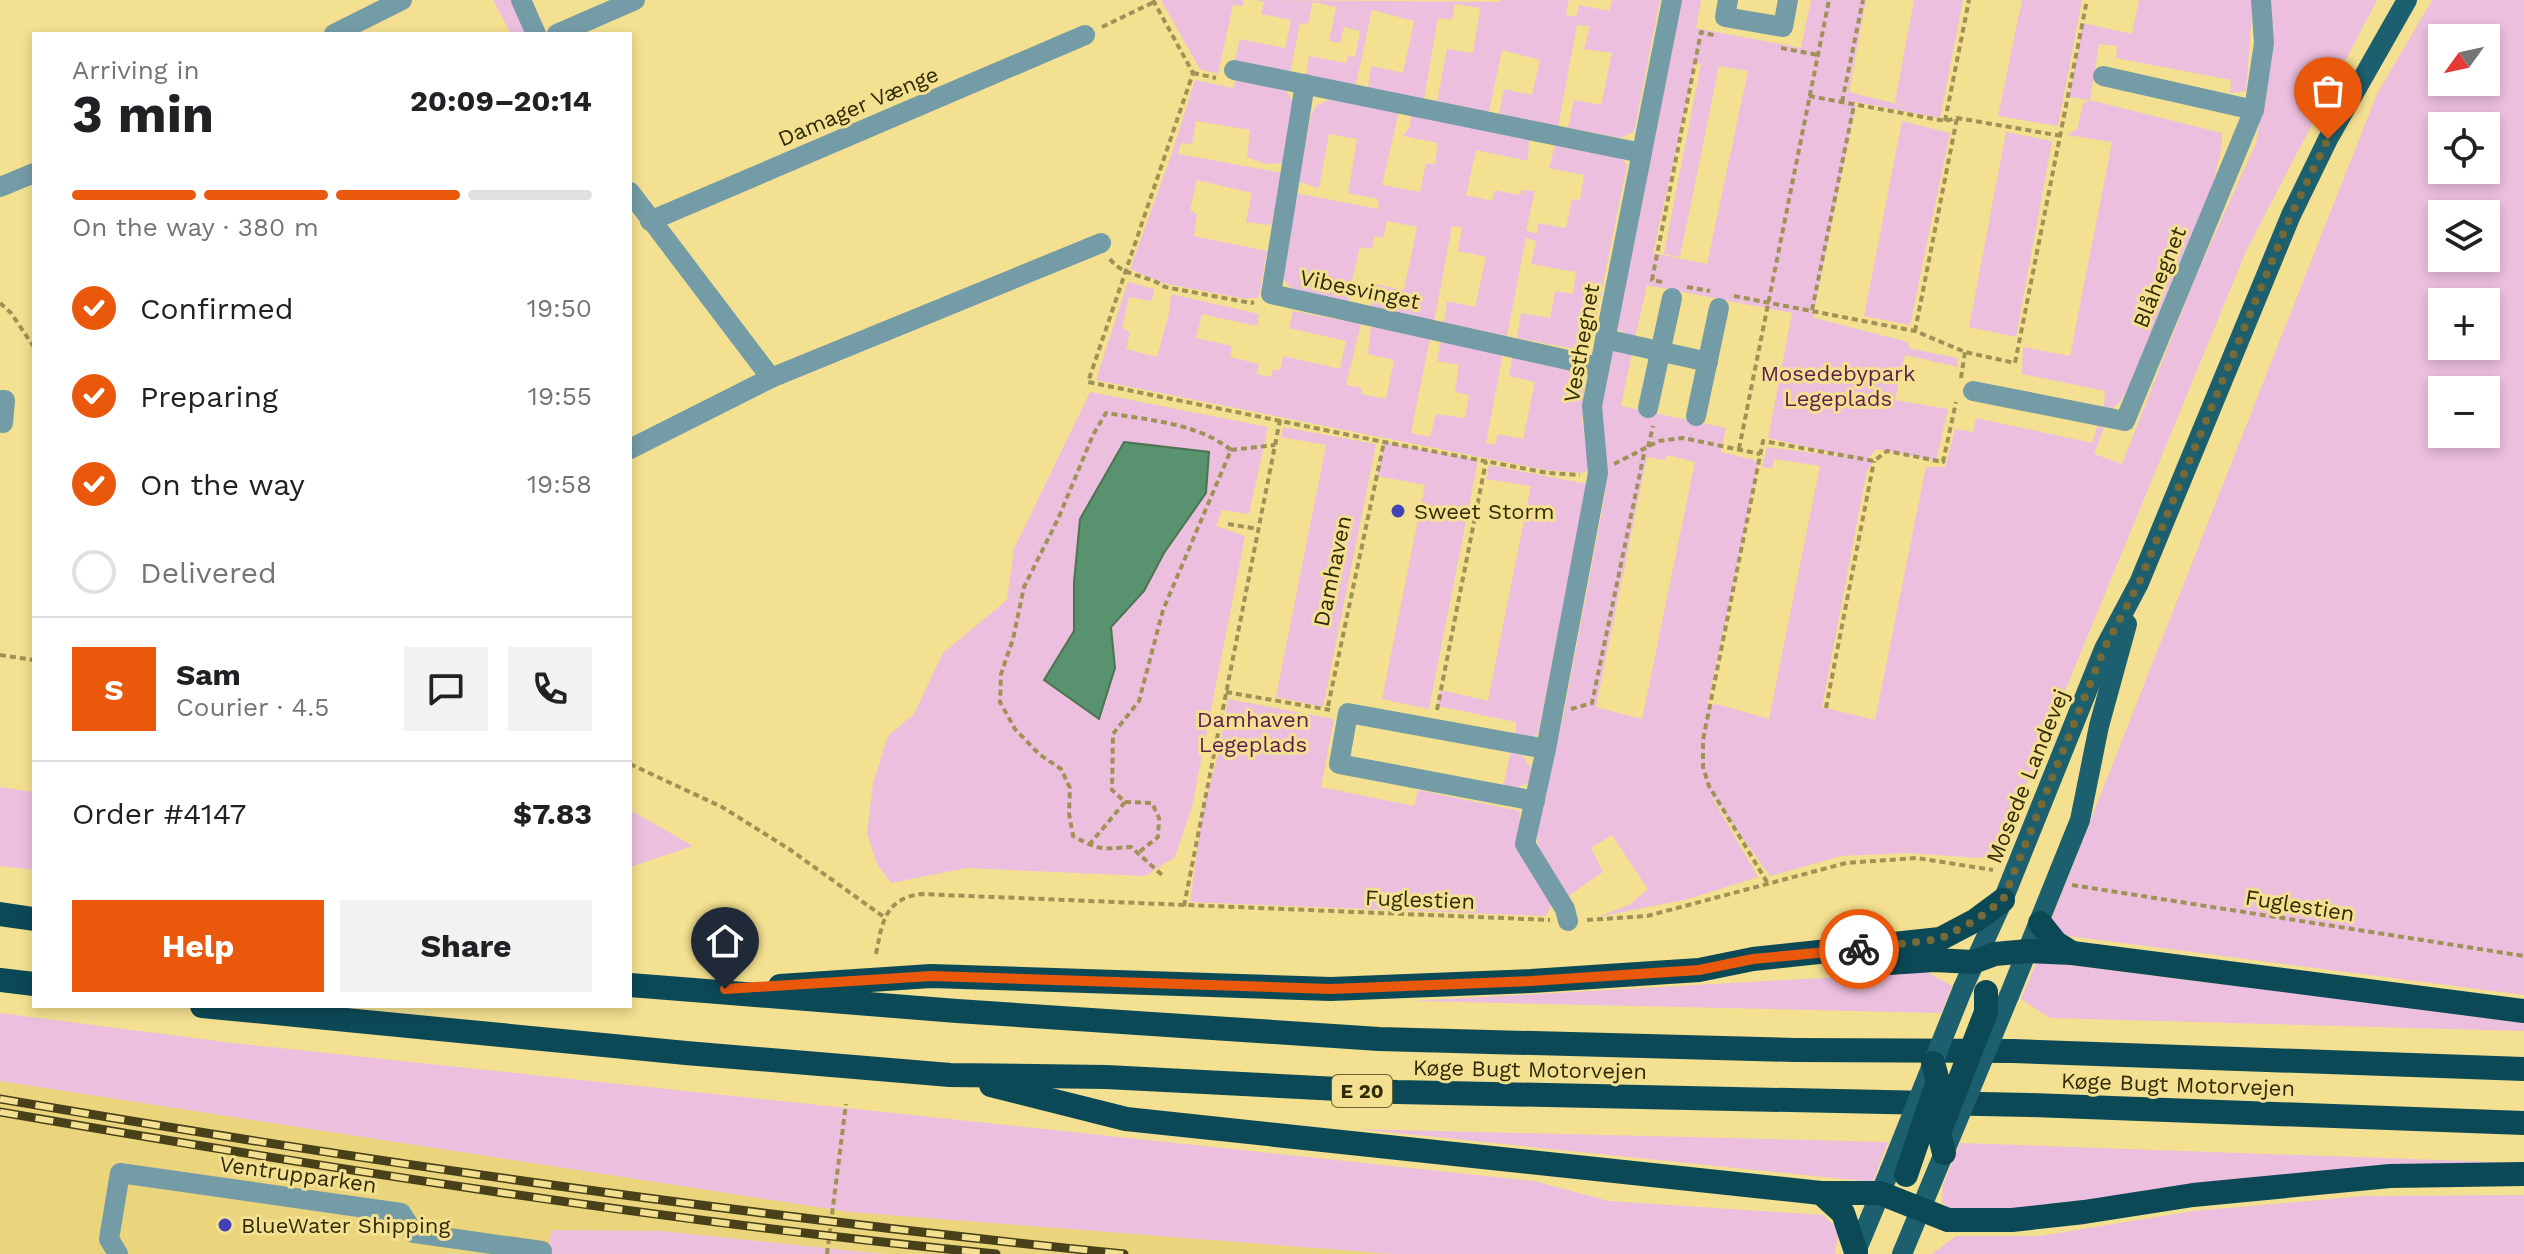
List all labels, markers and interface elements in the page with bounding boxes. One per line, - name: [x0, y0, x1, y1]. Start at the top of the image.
- north arrow: [2428, 24, 2500, 96]
- map controls: [2428, 24, 2500, 448]
- text: Arriving in: [72, 55, 200, 85]
- pin: [2294, 57, 2362, 139]
- street label: Damager Vænge: [774, 61, 942, 152]
- icon: bag: [2306, 69, 2350, 113]
- text: 20:09–20:14: [410, 83, 592, 118]
- text: 3 min: [72, 84, 214, 145]
- button: locate: [2428, 112, 2500, 184]
- button: layers: [2428, 200, 2500, 272]
- text: On the way · 380 m: [72, 212, 319, 242]
- street label: Blåhegnet: [2128, 223, 2191, 331]
- street label: Vibesvinget: [1298, 265, 1422, 314]
- street label: Vesthegnet: [1559, 282, 1604, 404]
- icon: check: [72, 286, 116, 330]
- button: +: [2428, 288, 2500, 360]
- text: Confirmed: [140, 291, 294, 326]
- text: 19:50: [527, 293, 592, 323]
- park label: Mosedebypark Legeplads: [1760, 361, 1916, 411]
- icon: check: [72, 374, 116, 418]
- button: −: [2428, 376, 2500, 448]
- text: Preparing: [140, 379, 278, 414]
- text: 19:55: [528, 381, 592, 411]
- icon: check: [72, 462, 116, 506]
- text: On the way: [140, 467, 305, 502]
- text: 19:58: [527, 469, 592, 499]
- place label: Sweet Storm: [1414, 499, 1554, 524]
- marker: Sweet Storm: [1389, 502, 1407, 520]
- street label: Damhaven: [1309, 513, 1356, 629]
- text: Delivered: [140, 555, 277, 590]
- button: chat: [404, 647, 488, 731]
- button: phone: [508, 647, 592, 731]
- text: Sam: [176, 657, 241, 692]
- text: S: [104, 672, 124, 707]
- street label: Mosede Landevej: [1981, 686, 2074, 867]
- text: Courier · 4.5: [176, 692, 329, 722]
- park label: Damhaven Legeplads: [1197, 707, 1309, 757]
- text: Order #4147: [72, 796, 246, 831]
- text: $7.83: [513, 796, 592, 831]
- street label: Fuglestien: [1364, 885, 1475, 914]
- street label: Fuglestien: [2244, 885, 2356, 926]
- button: Help: [72, 900, 324, 992]
- button: Share: [340, 900, 592, 992]
- pin: [691, 907, 759, 989]
- courier: [1819, 909, 1899, 989]
- icon: home: [703, 919, 747, 963]
- icon: bike: [1837, 927, 1881, 971]
- street label: Køge Bugt Motorvejen: [1413, 1055, 1647, 1084]
- street label: Køge Bugt Motorvejen: [2060, 1068, 2295, 1101]
- road number: E 20: [1332, 1075, 1392, 1107]
- street label: Ventrupparken: [218, 1151, 378, 1198]
- place label: BlueWater Shipping: [241, 1213, 450, 1238]
- marker: BlueWater Shipping: [216, 1216, 234, 1234]

